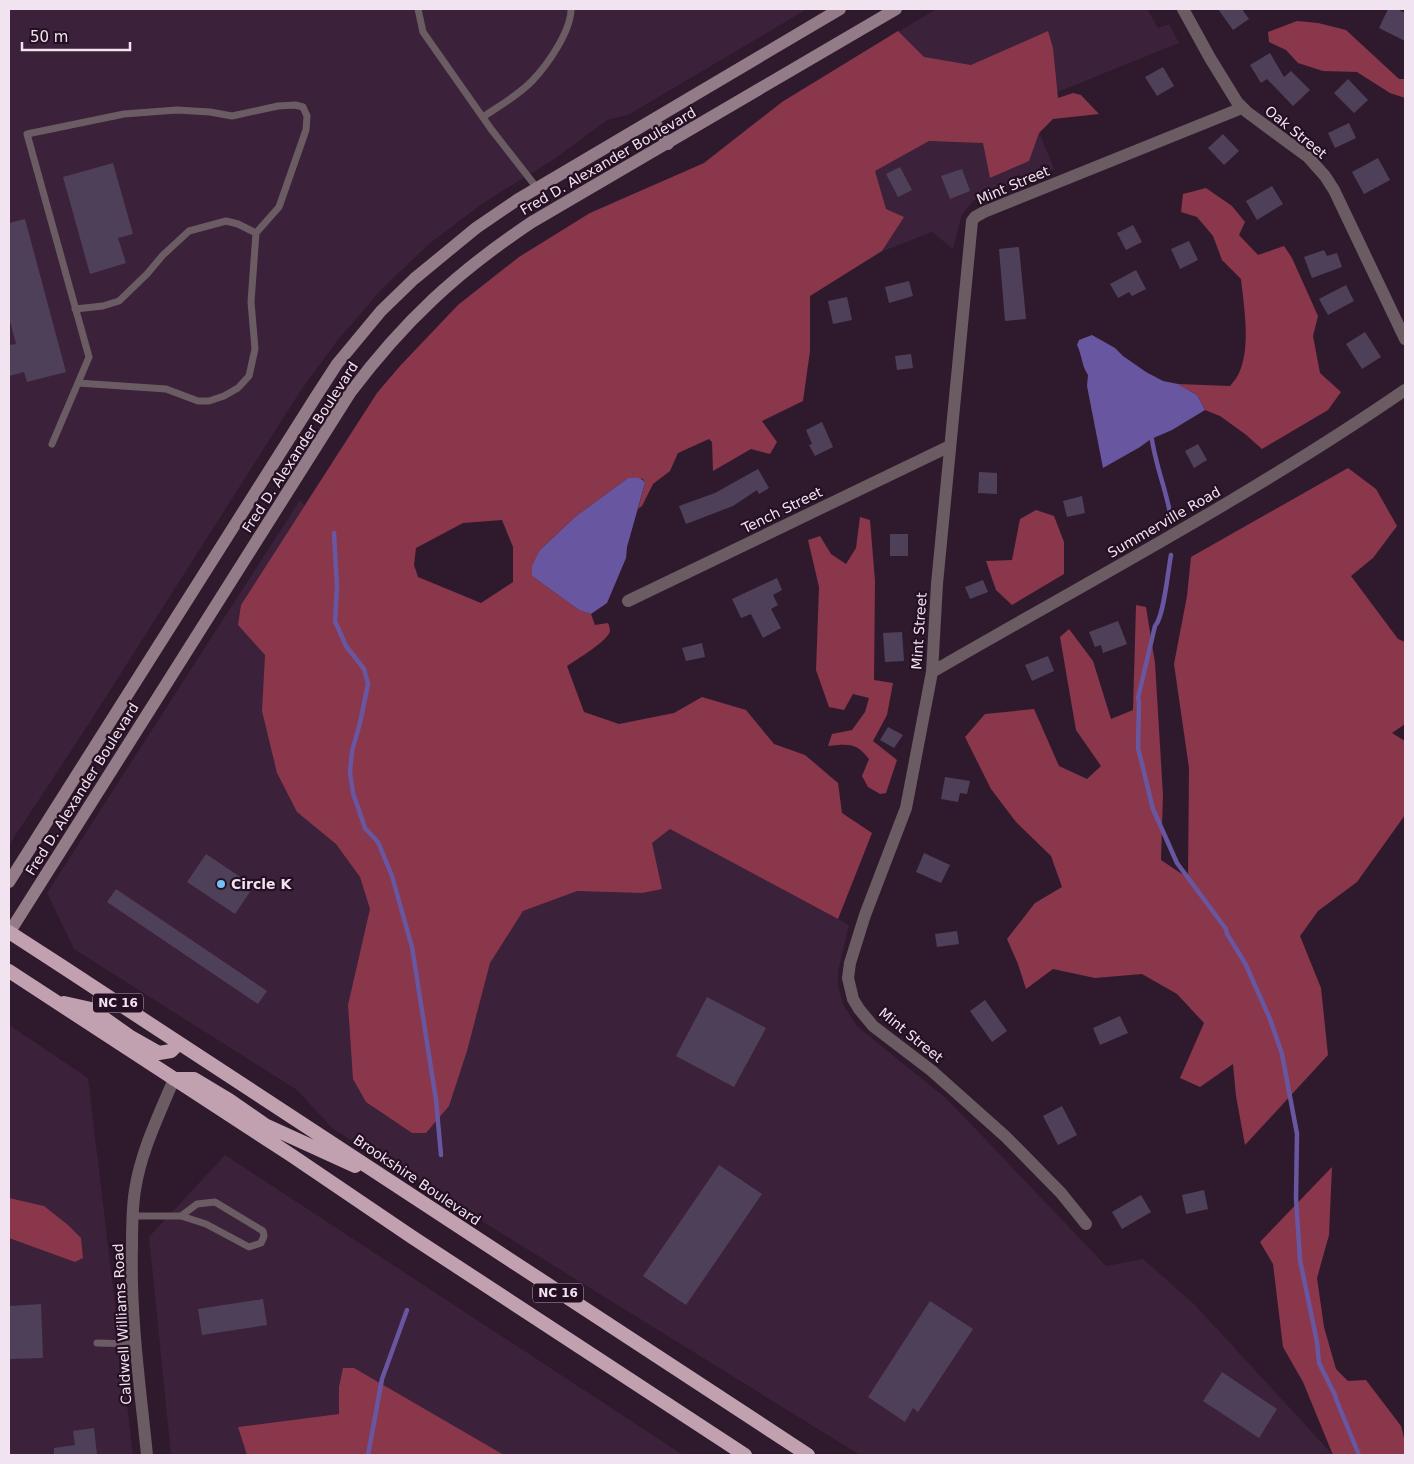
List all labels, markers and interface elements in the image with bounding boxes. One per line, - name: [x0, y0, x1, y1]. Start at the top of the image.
- scale bar: [22, 20, 130, 52]
- text: 50 m: [30, 28, 68, 46]
- street label: Oak Street: [1262, 102, 1330, 162]
- street label: Fred D. Alexander Boulevard: [517, 104, 699, 218]
- street label: Mint Street: [974, 162, 1052, 207]
- street label: Fred D. Alexander Boulevard: [239, 359, 361, 535]
- street label: Tench Street: [738, 483, 825, 537]
- street label: Summerville Road: [1105, 483, 1223, 561]
- street label: Mint Street: [908, 591, 930, 670]
- street label: Fred D. Alexander Boulevard: [22, 700, 142, 878]
- place label: Circle K: [231, 876, 292, 892]
- marker: Circle K: [215, 878, 227, 890]
- road number: NC 16: [93, 994, 143, 1012]
- street label: Mint Street: [876, 1004, 946, 1066]
- street label: Brookshire Boulevard: [350, 1132, 484, 1228]
- street label: Caldwell Williams Road: [110, 1243, 134, 1405]
- road number: NC 16: [533, 1284, 583, 1302]

